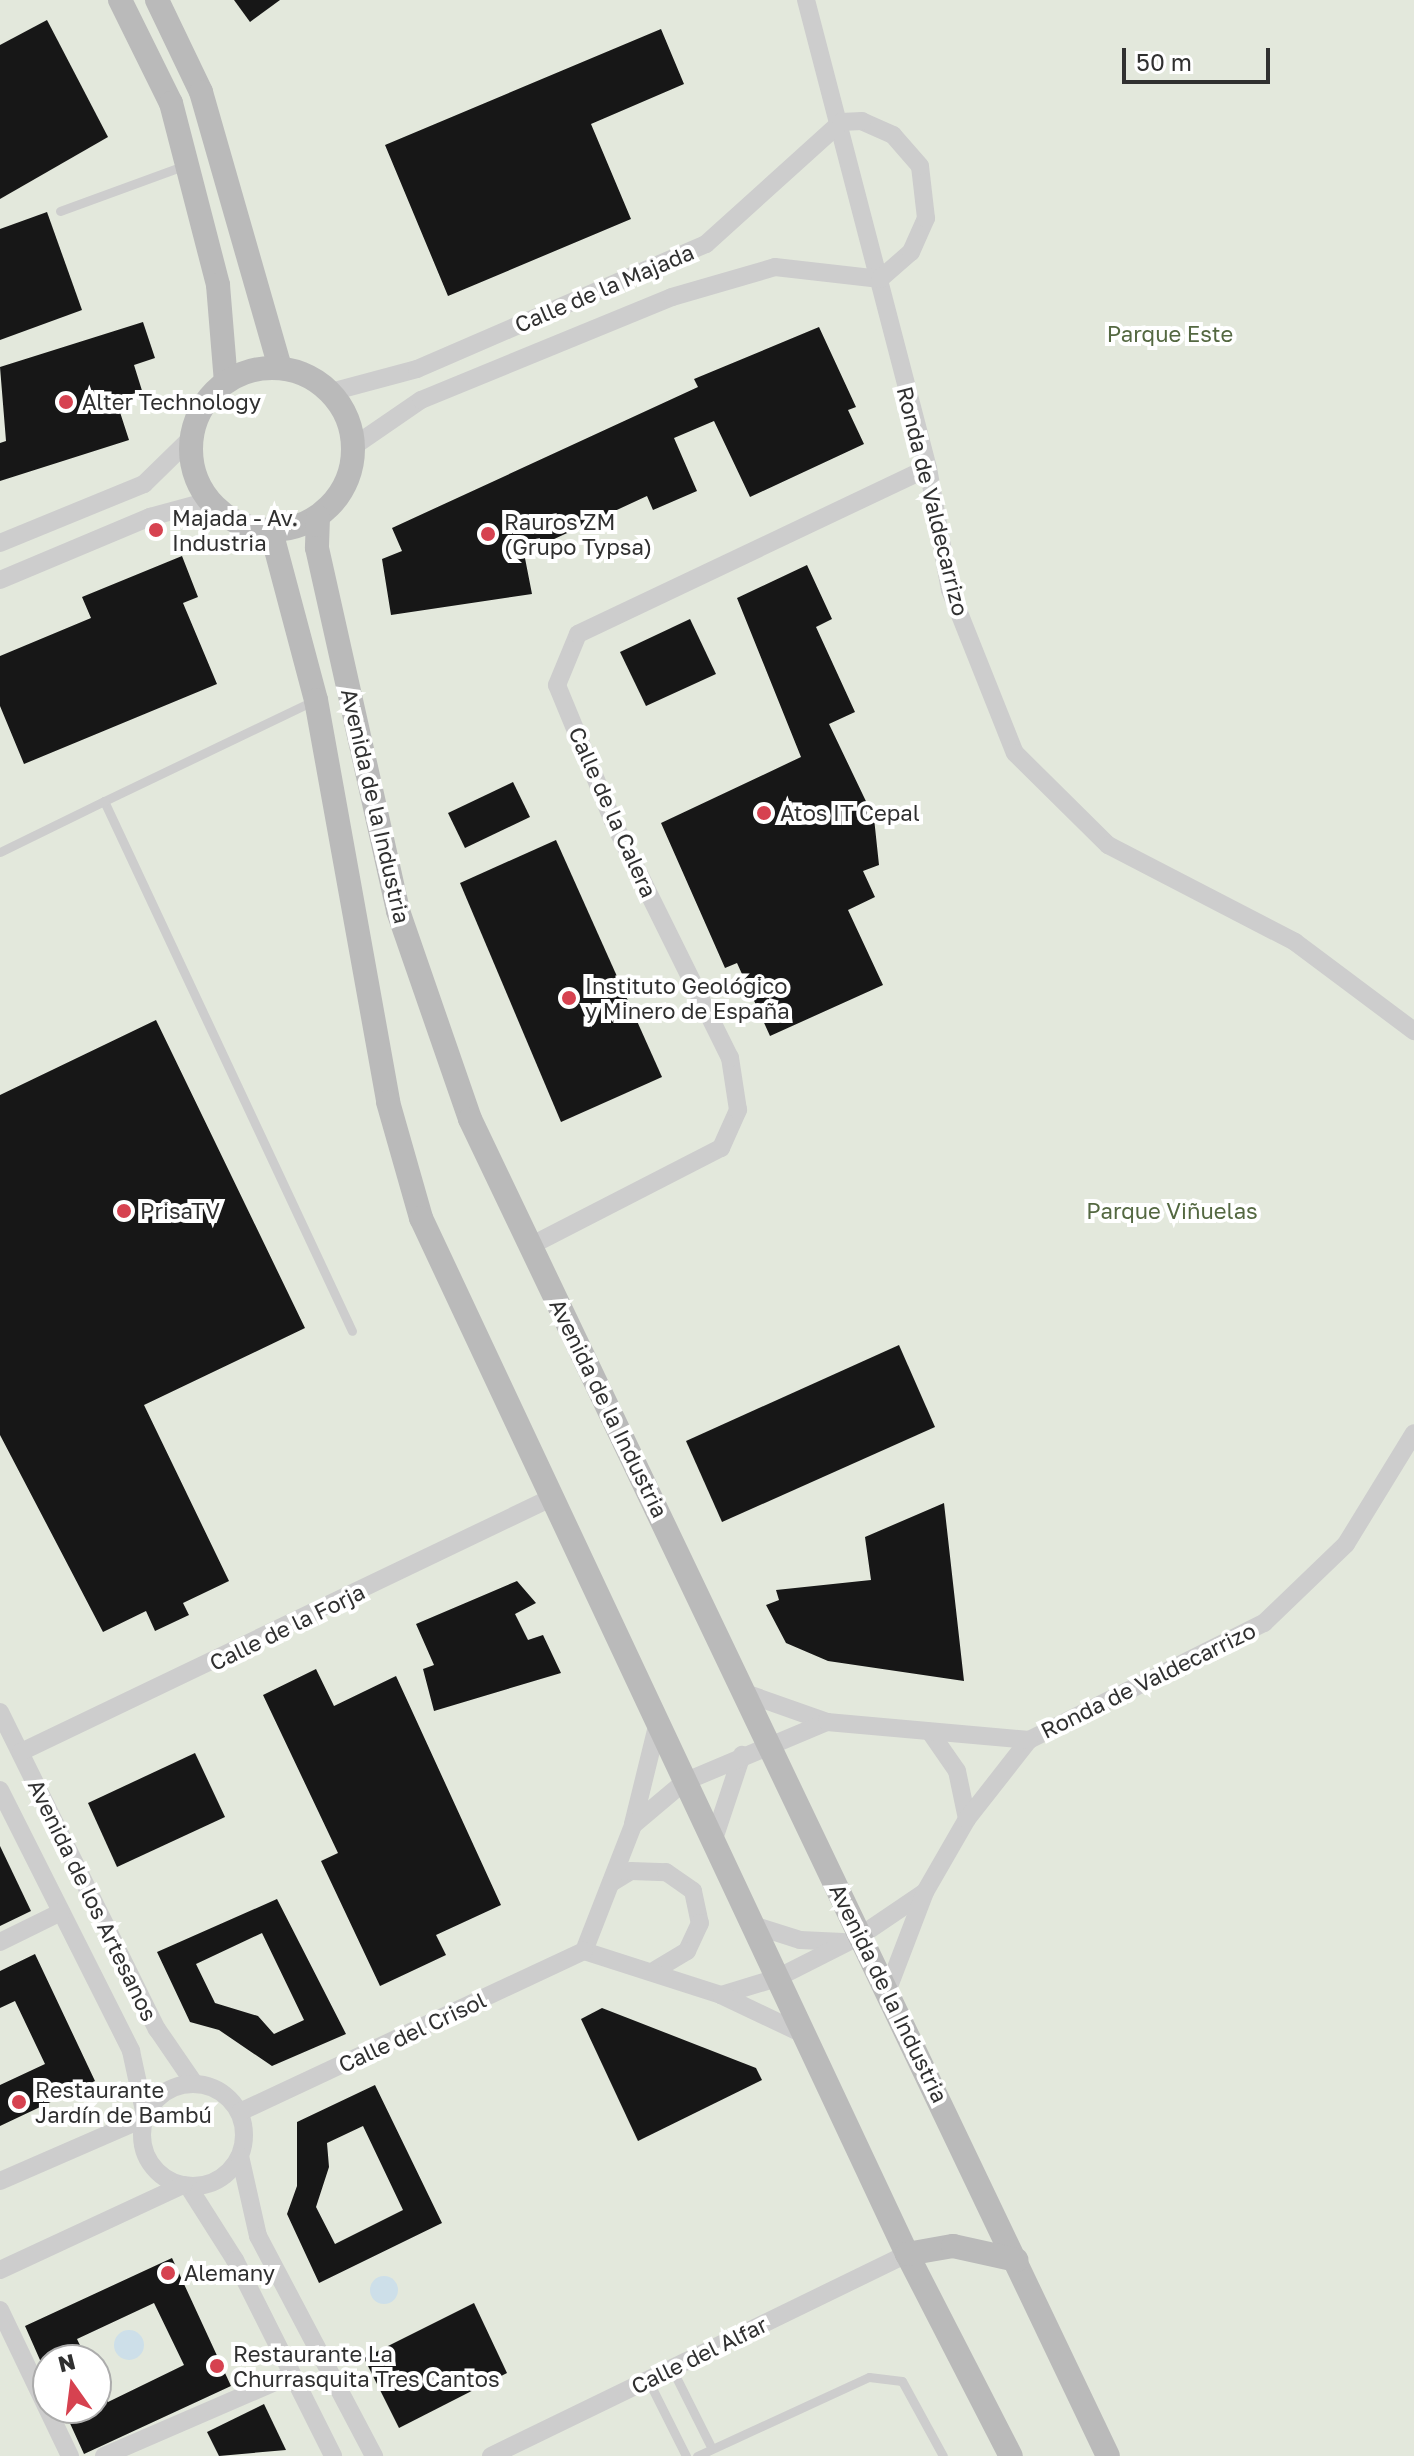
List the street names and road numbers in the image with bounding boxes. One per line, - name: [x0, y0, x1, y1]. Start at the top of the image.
- street label: Calle de la Majada: [511, 238, 697, 338]
- street label: Ronda de Valdecarrizo: [892, 384, 974, 618]
- street label: Avenida de la Industria: [336, 686, 416, 926]
- street label: Calle de la Calera: [564, 723, 662, 901]
- street label: Avenida de la Industria: [544, 1294, 674, 1522]
- street label: Calle de la Forja: [205, 1578, 369, 1676]
- street label: Ronda de Valdecarrizo: [1036, 1617, 1260, 1743]
- street label: Avenida de los Artesanos: [23, 1775, 163, 2025]
- street label: Avenida de la Industria: [824, 1879, 954, 2107]
- street label: Calle del Crisol: [334, 1986, 490, 2078]
- street label: Calle del Alfar: [627, 2311, 771, 2399]

